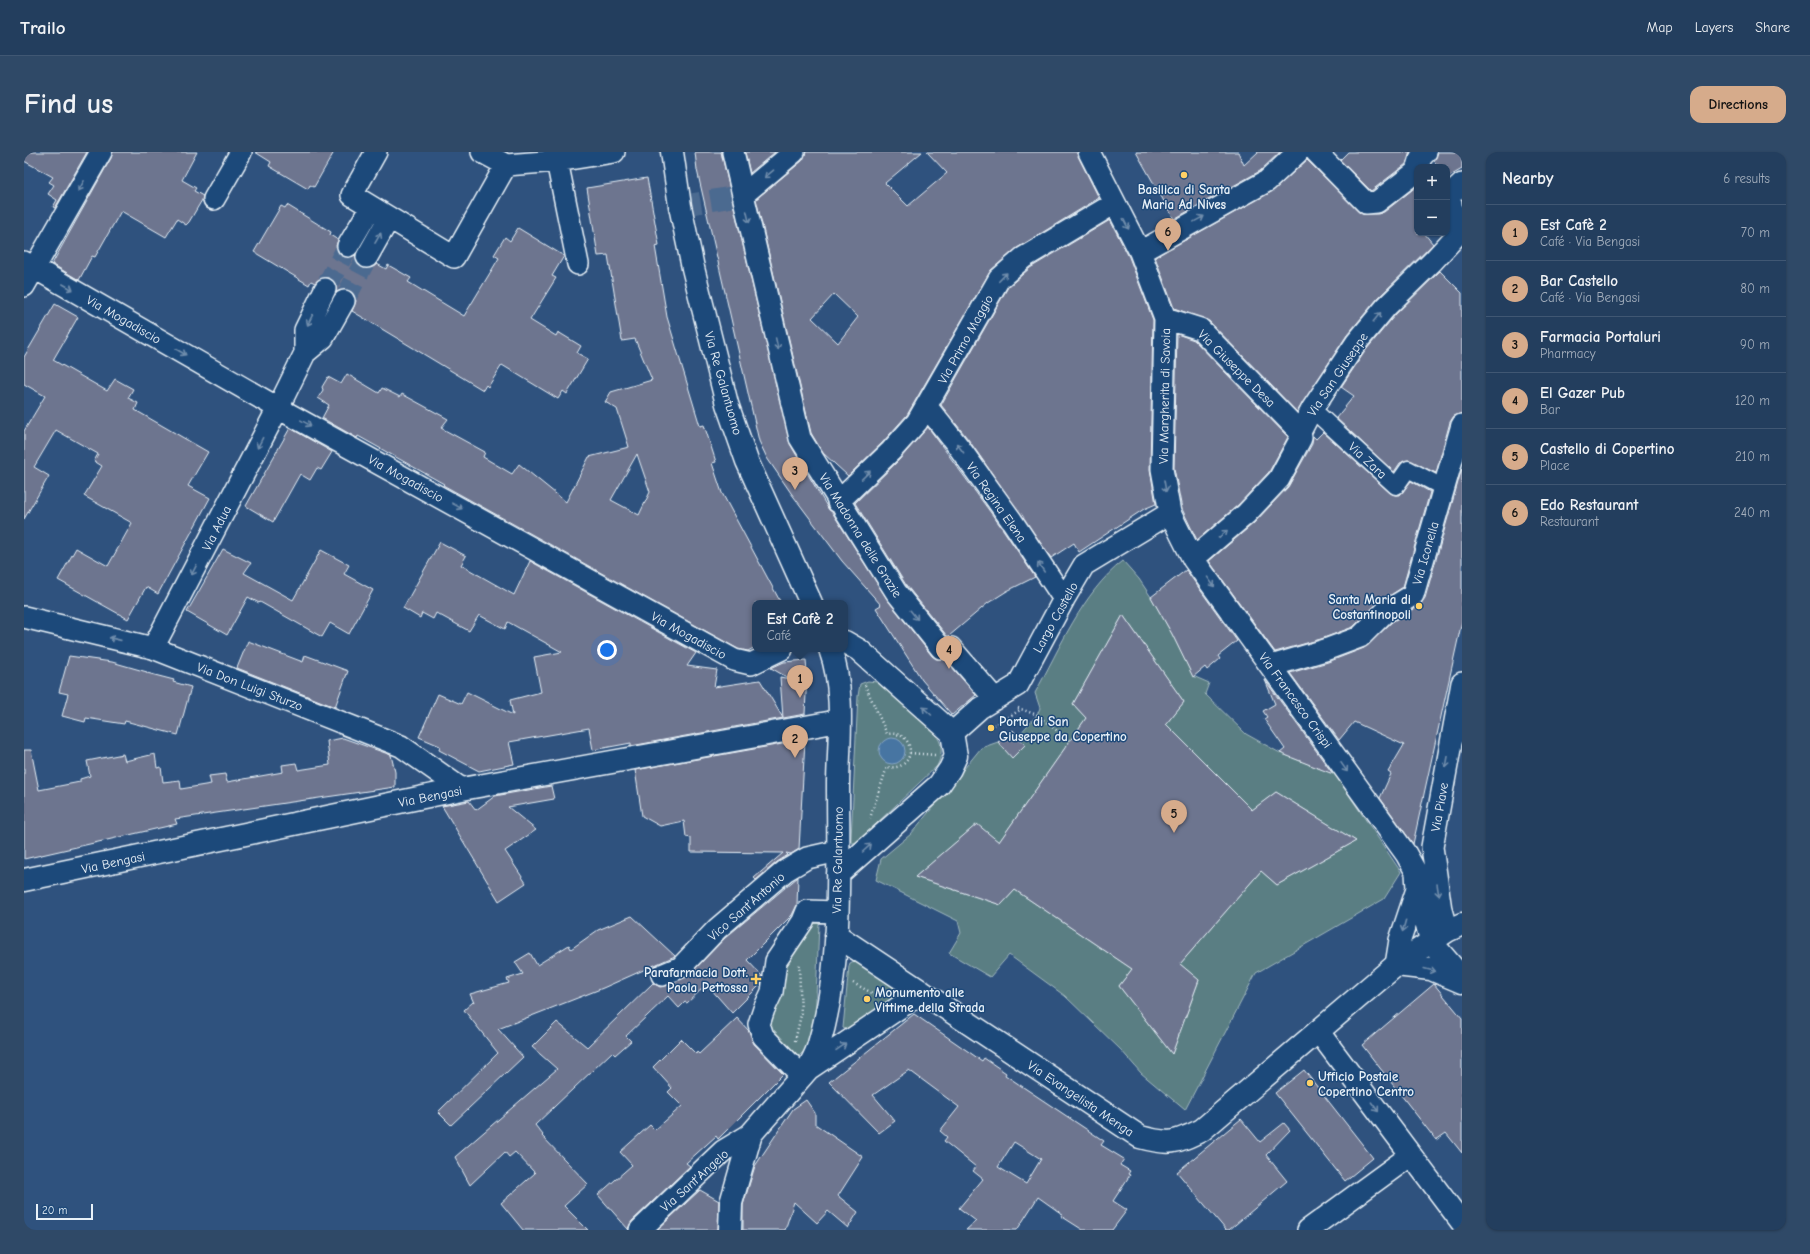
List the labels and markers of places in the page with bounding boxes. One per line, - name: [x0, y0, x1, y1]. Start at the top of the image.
- marker: Basilica di Santa Maria Ad Nives: [1179, 170, 1189, 180]
- place label: Basilica di Santa Maria Ad Nives: [1138, 182, 1230, 212]
- pin: 6: [1155, 218, 1181, 251]
- pin: 3: [782, 457, 808, 490]
- place label: Santa Maria di Costantinopoli: [1328, 592, 1411, 622]
- marker: Santa Maria di Costantinopoli: [1414, 601, 1424, 611]
- pin: 4: [936, 636, 962, 669]
- pin: 1: [787, 665, 813, 698]
- place label: Porta di San Giuseppe da Copertino: [999, 714, 1127, 744]
- marker: Porta di San Giuseppe da Copertino: [986, 723, 996, 733]
- pin: 2: [782, 725, 808, 758]
- pin: 5: [1161, 800, 1187, 833]
- place label: Parafarmacia Dott. Paola Pettossa: [644, 965, 748, 995]
- marker: Parafarmacia Dott. Paola Pettossa: [751, 974, 761, 984]
- place label: Monumento alle Vittime della Strada: [875, 985, 985, 1015]
- marker: Monumento alle Vittime della Strada: [862, 994, 872, 1004]
- place label: Ufficio Postale Copertino Centro: [1318, 1069, 1414, 1099]
- marker: Ufficio Postale Copertino Centro: [1305, 1078, 1315, 1088]

